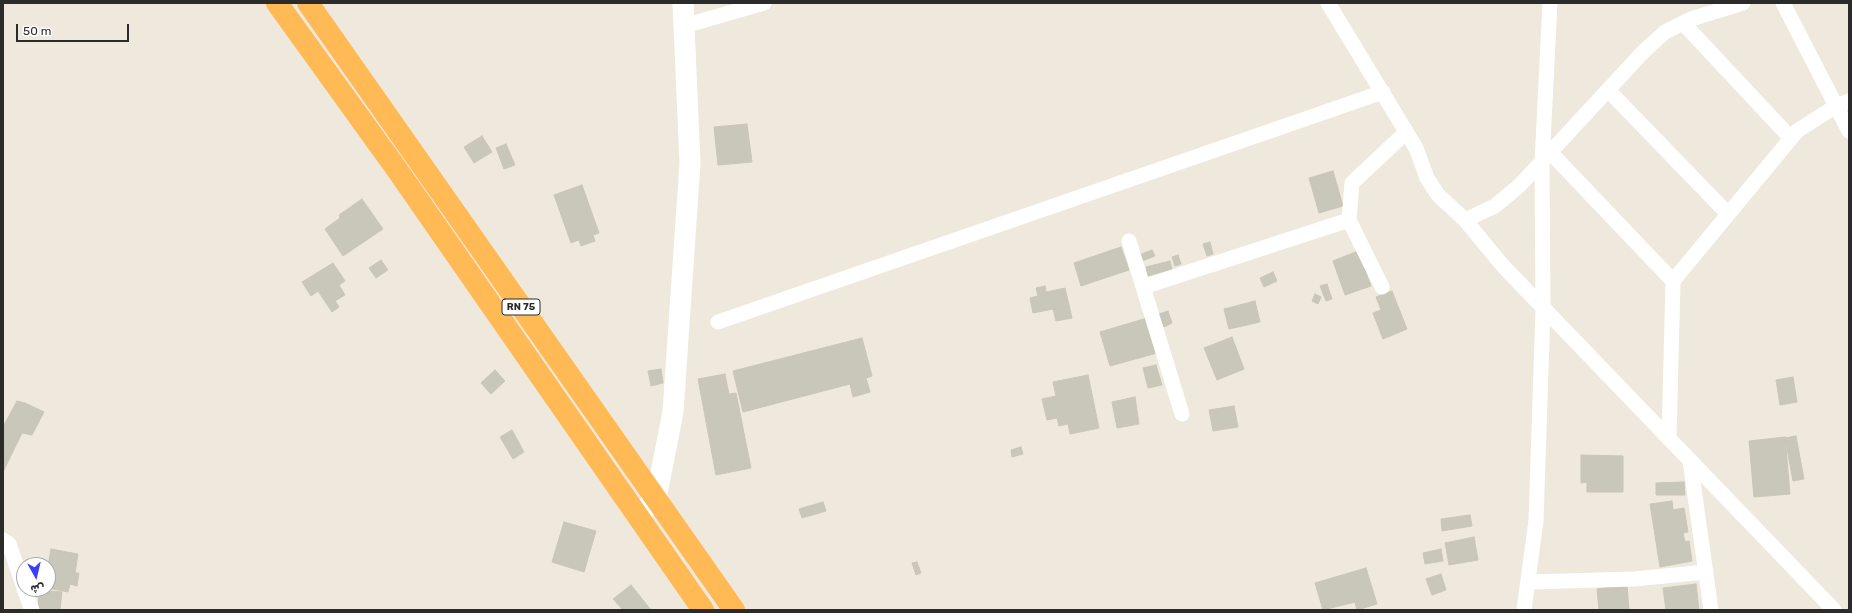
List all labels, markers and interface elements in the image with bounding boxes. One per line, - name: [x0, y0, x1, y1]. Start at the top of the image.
- scale bar: [18, 16, 131, 42]
- text: 50 m: [23, 24, 51, 38]
- road number: RN 75: [502, 299, 540, 315]
- north arrow: [16, 557, 56, 597]
- text: ش: [30, 581, 45, 596]

